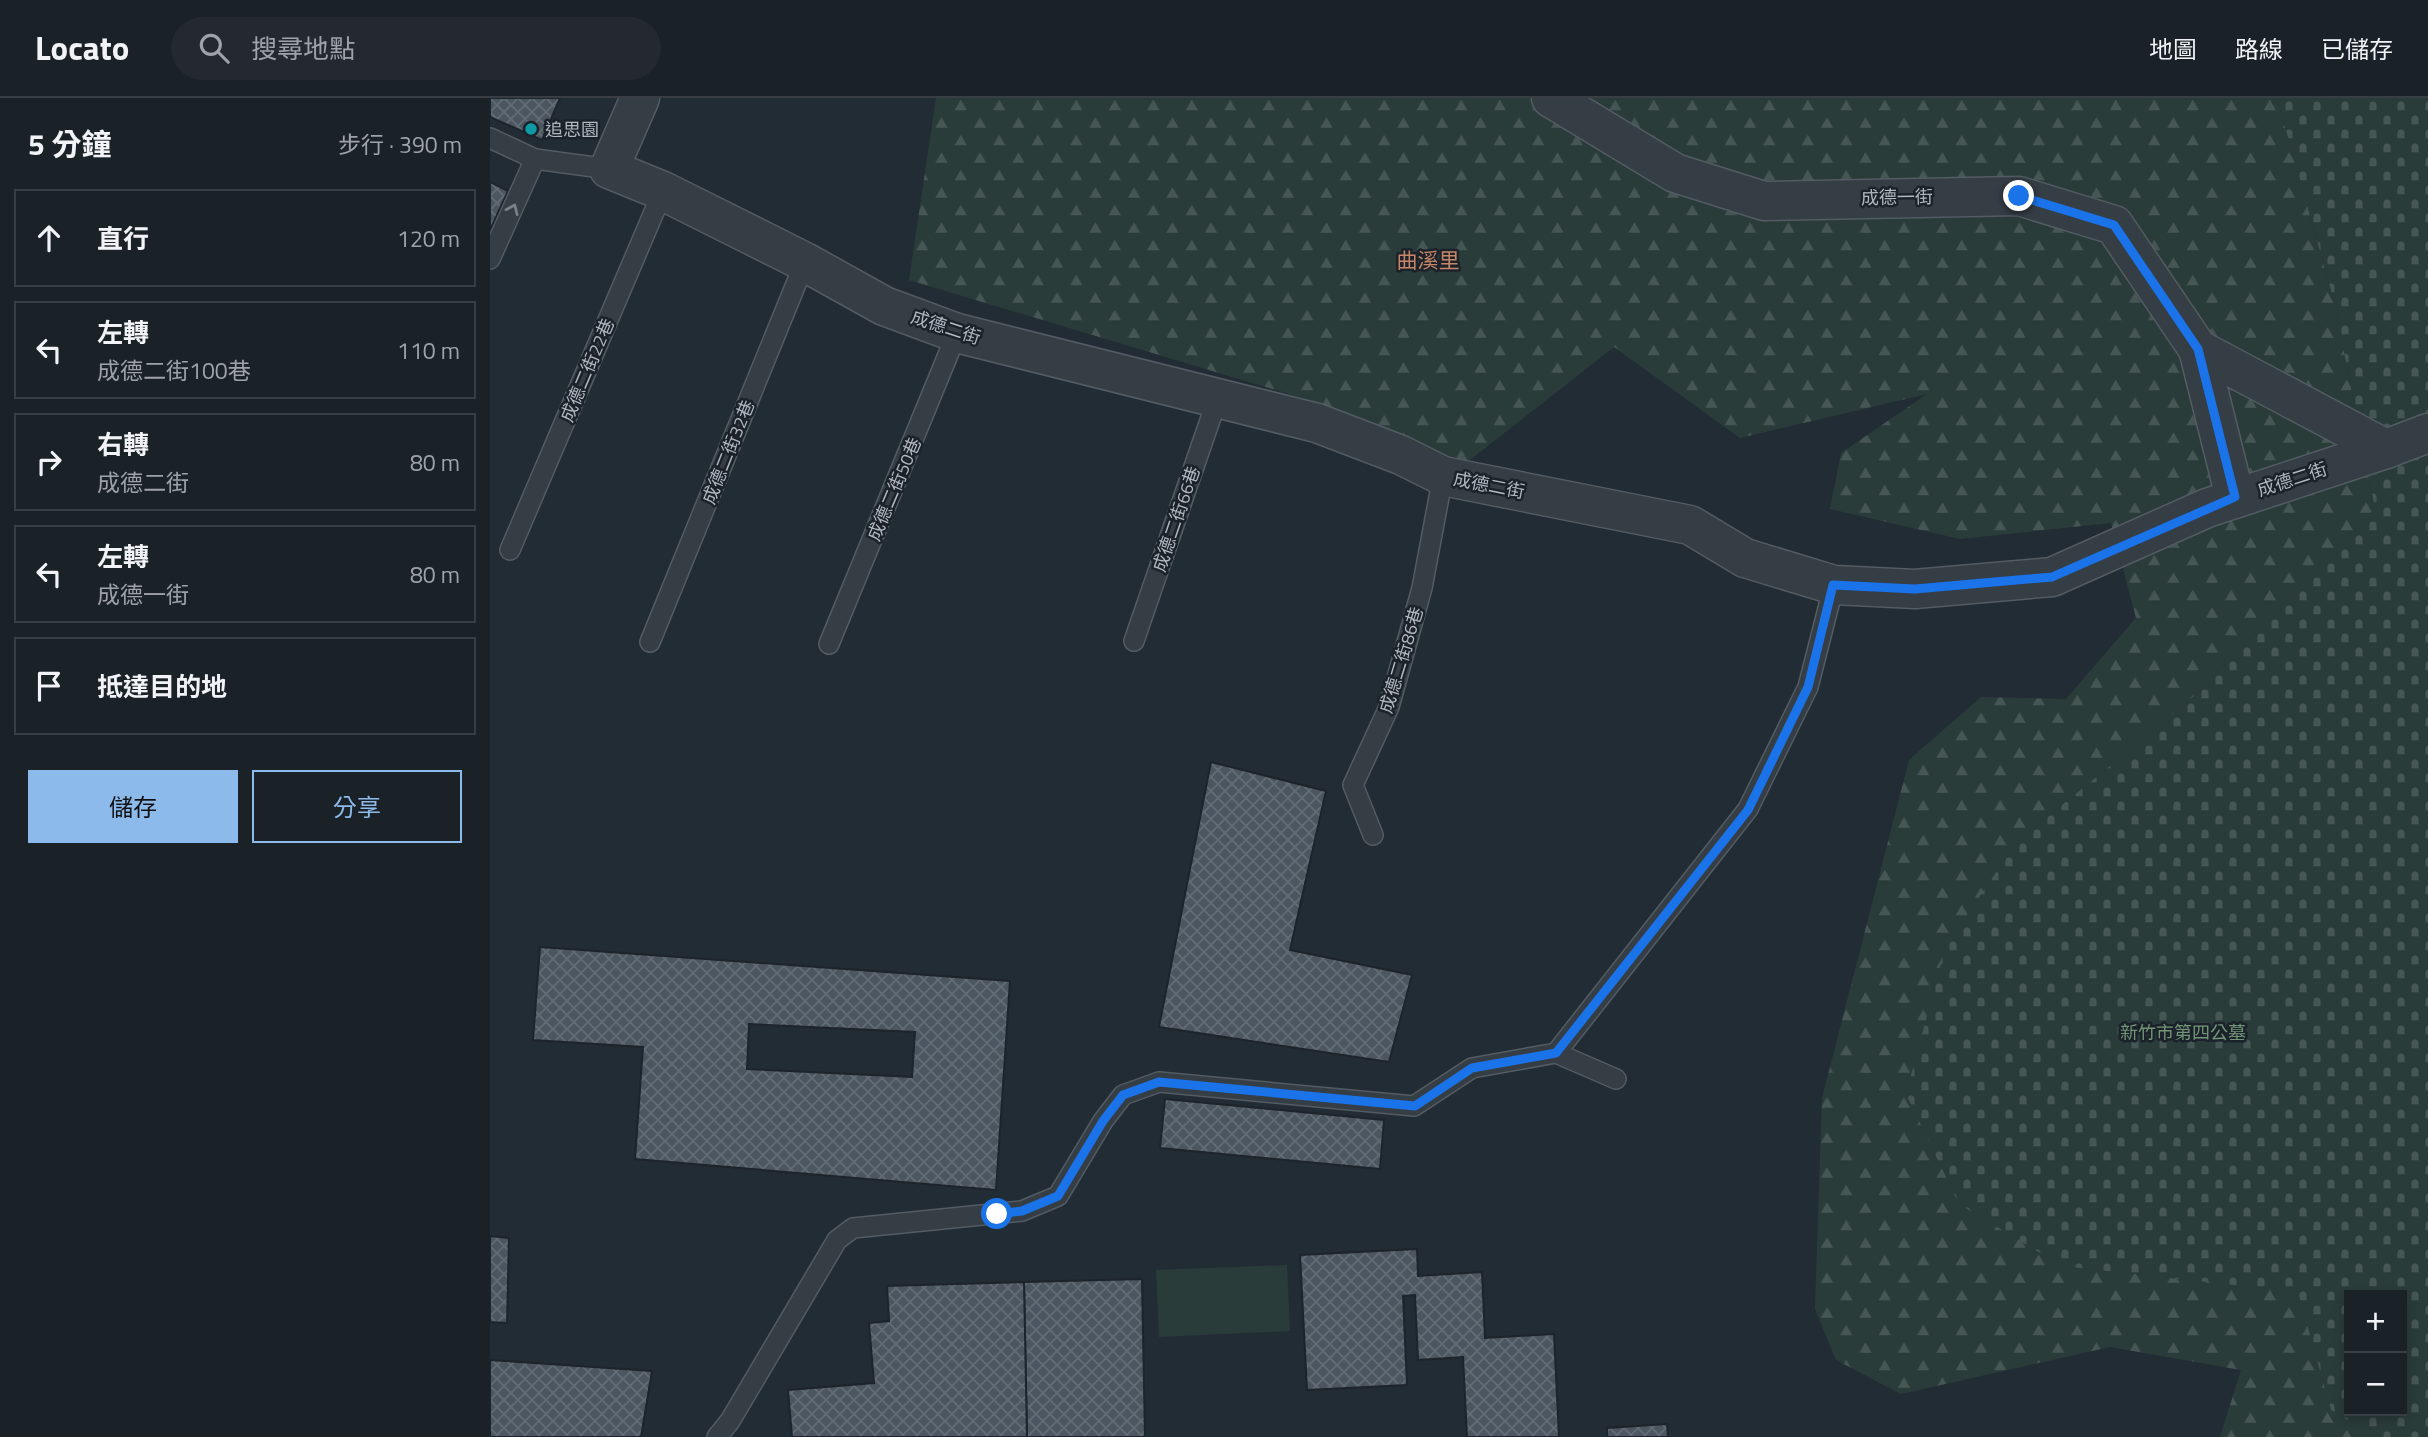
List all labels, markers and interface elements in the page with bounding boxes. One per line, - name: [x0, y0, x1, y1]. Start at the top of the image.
- search box: [171, 17, 661, 80]
- text: Locato: [35, 23, 129, 73]
- icon: search: [195, 29, 233, 67]
- text: 搜尋地點: [251, 29, 355, 68]
- text: 地圖: [2149, 31, 2197, 67]
- text: 路線: [2235, 31, 2283, 67]
- text: 已儲存: [2321, 31, 2393, 67]
- place label: 追思園: [545, 116, 599, 143]
- text: 5 分鐘: [28, 121, 111, 167]
- marker: 追思園: [523, 121, 539, 137]
- text: 步行 · 390 m: [338, 127, 462, 162]
- route end: [2003, 180, 2034, 211]
- street label: 成德一街: [1861, 183, 1933, 211]
- one-way arrow: [505, 204, 519, 216]
- icon: ahead: [30, 219, 68, 257]
- text: 直行: [97, 219, 149, 258]
- text: 120 m: [397, 221, 460, 256]
- district label: 曲溪里: [1397, 244, 1460, 276]
- street label: 成德二街: [908, 303, 984, 351]
- text: 左轉: [97, 313, 149, 352]
- street label: 成德二街22巷: [553, 314, 621, 426]
- icon: left: [30, 331, 68, 369]
- text: 110 m: [397, 333, 460, 368]
- text: 成德二街100巷: [97, 353, 251, 388]
- street label: 成德二街32巷: [695, 396, 761, 508]
- text: 右轉: [97, 425, 149, 464]
- street label: 成德二街50巷: [860, 433, 928, 545]
- icon: right: [30, 443, 68, 481]
- text: 80 m: [410, 445, 460, 480]
- street label: 成德二街: [2254, 455, 2330, 503]
- street label: 成德二街66巷: [1145, 463, 1207, 575]
- text: 成德二街: [97, 465, 189, 500]
- street label: 成德二街: [1451, 465, 1527, 505]
- text: 左轉: [97, 537, 149, 576]
- icon: left: [30, 555, 68, 593]
- text: 80 m: [410, 557, 460, 592]
- text: 成德一街: [97, 577, 189, 612]
- street label: 成德二街86巷: [1372, 603, 1430, 717]
- icon: arrive: [30, 667, 68, 705]
- text: 抵達目的地: [97, 667, 227, 706]
- button: 儲存: [28, 770, 238, 843]
- button: 分享: [252, 770, 462, 843]
- park label: 新竹市第四公墓: [2120, 1019, 2246, 1046]
- route start: [981, 1198, 1012, 1229]
- map controls: [2344, 1290, 2407, 1416]
- button: +: [2344, 1290, 2407, 1353]
- button: −: [2344, 1353, 2407, 1416]

